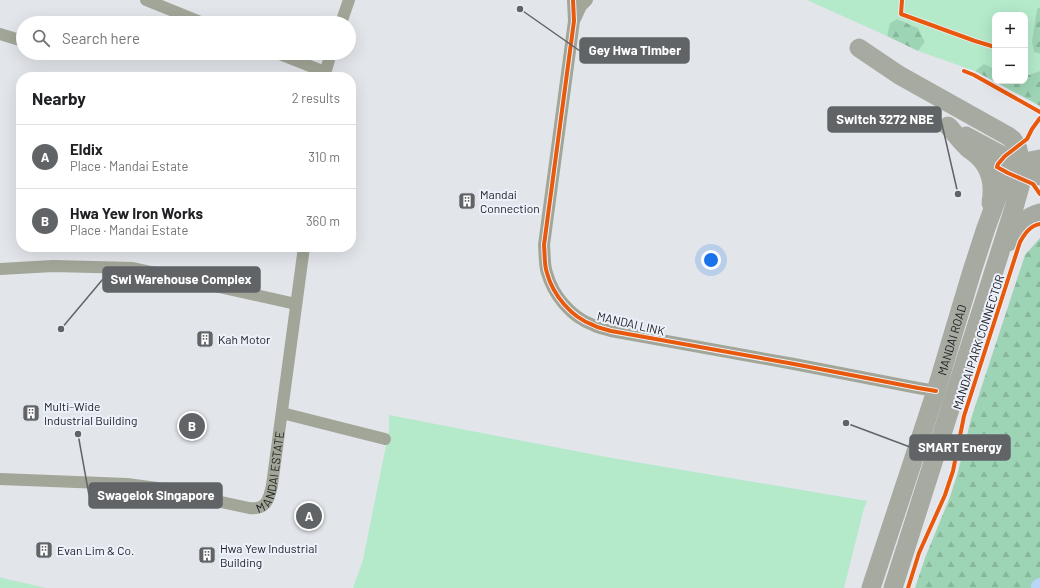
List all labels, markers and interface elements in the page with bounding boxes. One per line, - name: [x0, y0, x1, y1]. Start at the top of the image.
- map controls: [992, 12, 1028, 84]
- button: +: [992, 12, 1028, 48]
- search box: [16, 16, 356, 60]
- icon: search: [30, 27, 52, 49]
- text: Search here: [62, 29, 140, 47]
- callout: Gey Hwa Timber: [580, 38, 689, 63]
- text: Gey Hwa Timber: [589, 42, 681, 58]
- button: −: [992, 48, 1028, 84]
- text: Nearby: [32, 88, 86, 108]
- text: 2 results: [292, 90, 340, 106]
- callout: Switch 3272 NBE: [828, 107, 941, 132]
- text: Switch 3272 NBE: [836, 111, 934, 127]
- text: Eldix: [70, 140, 103, 158]
- text: A: [41, 149, 49, 165]
- text: 310 m: [308, 149, 340, 165]
- text: Place · Mandai Estate: [70, 158, 188, 174]
- place label: Mandai Connection: [480, 187, 540, 215]
- building icon: Mandai Connection: [457, 191, 477, 211]
- text: Hwa Yew Iron Works: [70, 204, 203, 222]
- text: B: [41, 213, 49, 229]
- text: 360 m: [306, 213, 340, 229]
- text: Place · Mandai Estate: [70, 222, 188, 238]
- your location: [701, 250, 721, 270]
- callout: Swi Warehouse Complex: [103, 267, 260, 292]
- text: Swi Warehouse Complex: [110, 271, 252, 287]
- street label: MANDAI PARK CONNECTOR: [950, 273, 1006, 411]
- street label: MANDAI ROAD: [934, 303, 969, 377]
- street label: MANDAI LINK: [596, 308, 667, 338]
- building icon: Kah Motor: [195, 329, 215, 349]
- place label: Kah Motor: [218, 332, 271, 346]
- place label: Multi-Wide Industrial Building: [44, 399, 137, 427]
- building icon: Multi-Wide Industrial Building: [21, 403, 41, 423]
- pin: B: [179, 411, 205, 441]
- street label: MANDAI ESTATE: [254, 430, 286, 515]
- callout: SMART Energy: [910, 435, 1010, 460]
- text: SMART Energy: [918, 439, 1003, 455]
- callout: Swagelok Singapore: [89, 483, 222, 508]
- text: Swagelok Singapore: [97, 487, 215, 503]
- pin: A: [296, 501, 322, 531]
- building icon: Evan Lim & Co.: [34, 540, 54, 560]
- place label: Hwa Yew Industrial Building: [220, 541, 317, 569]
- place label: Evan Lim & Co.: [57, 543, 134, 557]
- building icon: Hwa Yew Industrial Building: [197, 545, 217, 565]

